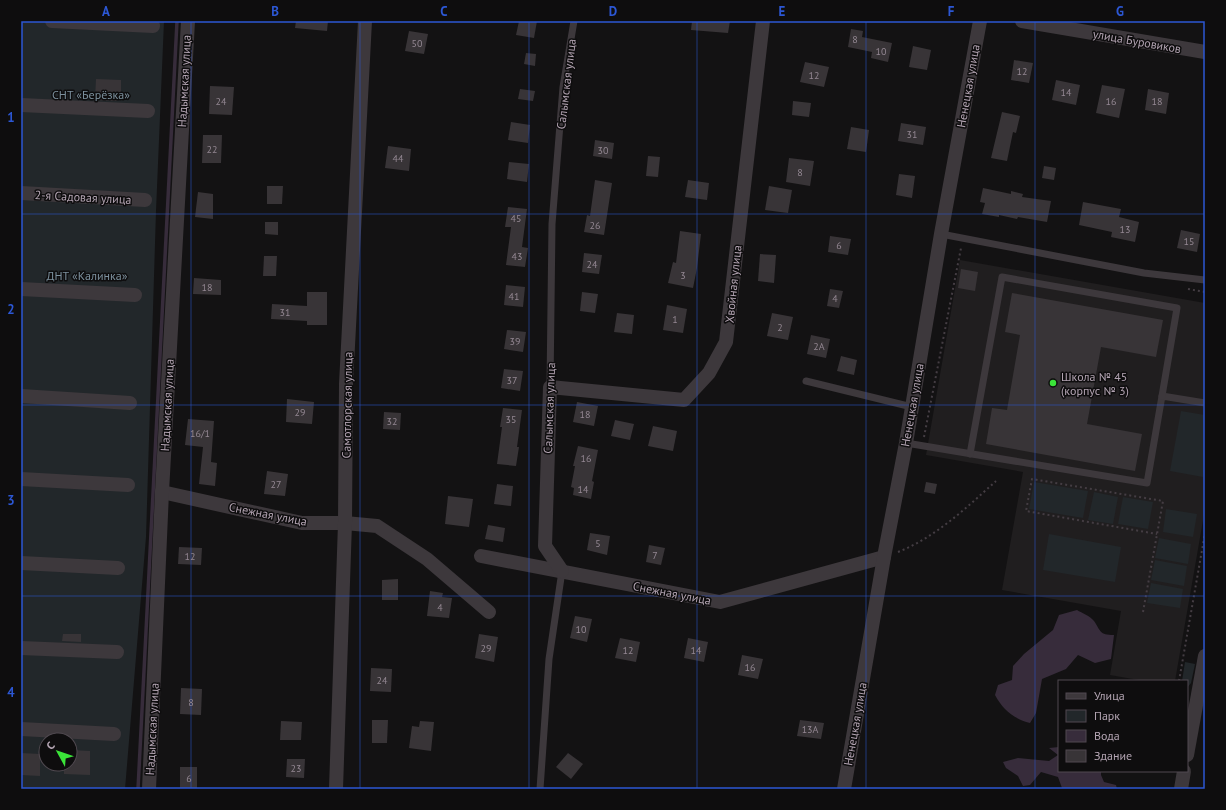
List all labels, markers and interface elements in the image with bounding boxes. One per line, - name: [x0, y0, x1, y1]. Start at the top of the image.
- text: A: [102, 3, 110, 20]
- text: B: [271, 3, 279, 20]
- text: C: [440, 3, 448, 20]
- text: D: [609, 3, 617, 20]
- text: E: [779, 3, 786, 20]
- text: F: [948, 3, 955, 20]
- text: G: [1116, 3, 1124, 20]
- street label: улица Буровиков: [1092, 26, 1182, 56]
- house number: 8: [852, 33, 858, 46]
- street label: Надымская улица: [174, 34, 194, 128]
- house number: 50: [412, 37, 423, 50]
- street label: Салымская улица: [553, 38, 579, 130]
- street label: Ненецкая улица: [953, 43, 983, 129]
- house number: 10: [876, 45, 887, 58]
- house number: 12: [1017, 65, 1027, 78]
- house number: 12: [809, 69, 819, 82]
- house number: 14: [1061, 86, 1072, 99]
- park label: СНТ «Берёзка»: [52, 87, 130, 102]
- house number: 24: [216, 95, 227, 108]
- house number: 16: [1106, 95, 1116, 108]
- house number: 18: [1152, 95, 1162, 108]
- text: 1: [7, 109, 15, 126]
- house number: 31: [907, 128, 917, 141]
- house number: 22: [207, 143, 217, 156]
- house number: 30: [598, 144, 609, 157]
- house number: 44: [393, 152, 404, 165]
- house number: 8: [797, 166, 803, 179]
- street label: 2-я Садовая улица: [34, 187, 132, 207]
- house number: 45: [511, 212, 521, 225]
- house number: 26: [590, 219, 600, 232]
- house number: 13: [1120, 223, 1130, 236]
- house number: 15: [1184, 235, 1194, 248]
- house number: 6: [836, 239, 842, 252]
- street label: Хвойная улица: [721, 244, 745, 324]
- house number: 43: [512, 250, 522, 263]
- house number: 24: [587, 258, 598, 271]
- park label: ДНТ «Калинка»: [47, 268, 128, 283]
- house number: 3: [680, 269, 686, 282]
- house number: 18: [202, 281, 212, 294]
- house number: 41: [509, 290, 519, 303]
- house number: 4: [832, 292, 838, 305]
- text: 2: [7, 301, 15, 318]
- house number: 31: [280, 306, 290, 319]
- house number: 1: [672, 313, 678, 326]
- house number: 2: [777, 321, 783, 334]
- house number: 39: [510, 335, 520, 348]
- house number: 2А: [813, 340, 825, 353]
- street label: Самотлорская улица: [339, 351, 355, 459]
- street label: Надымская улица: [157, 358, 177, 452]
- street label: Салымская улица: [540, 362, 558, 454]
- street label: Ненецкая улица: [897, 362, 927, 448]
- place label: Школа № 45 (корпус № 3): [1061, 369, 1129, 398]
- house number: 37: [507, 374, 517, 387]
- marker: Школа № 45 (корпус № 3): [1048, 378, 1058, 388]
- house number: 29: [295, 406, 305, 419]
- house number: 18: [580, 408, 590, 421]
- house number: 35: [506, 413, 516, 426]
- house number: 32: [387, 415, 397, 428]
- house number: 16/1: [190, 427, 210, 440]
- house number: 16: [581, 452, 591, 465]
- house number: 27: [271, 478, 281, 491]
- house number: 14: [578, 483, 589, 496]
- text: 3: [7, 492, 15, 509]
- street label: Снежная улица: [228, 499, 308, 529]
- house number: 5: [595, 537, 601, 550]
- house number: 7: [652, 549, 658, 562]
- house number: 12: [185, 550, 195, 563]
- street label: Снежная улица: [632, 578, 712, 608]
- house number: 4: [437, 601, 443, 614]
- house number: 10: [576, 623, 587, 636]
- house number: 29: [481, 642, 491, 655]
- house number: 12: [623, 644, 633, 657]
- house number: 14: [691, 644, 702, 657]
- house number: 16: [745, 661, 755, 674]
- house number: 24: [377, 674, 388, 687]
- legend: [1058, 680, 1188, 772]
- street label: Ненецкая улица: [840, 681, 870, 767]
- street label: Надымская улица: [142, 682, 162, 776]
- text: 4: [7, 684, 15, 701]
- text: Улица: [1094, 688, 1125, 703]
- house number: 8: [188, 696, 194, 709]
- text: Парк: [1094, 708, 1120, 723]
- house number: 13А: [802, 723, 819, 736]
- text: Вода: [1094, 728, 1120, 743]
- north arrow: [38, 732, 78, 772]
- text: С: [43, 739, 58, 752]
- text: Здание: [1094, 748, 1132, 763]
- house number: 23: [291, 762, 301, 775]
- house number: 6: [186, 772, 192, 785]

